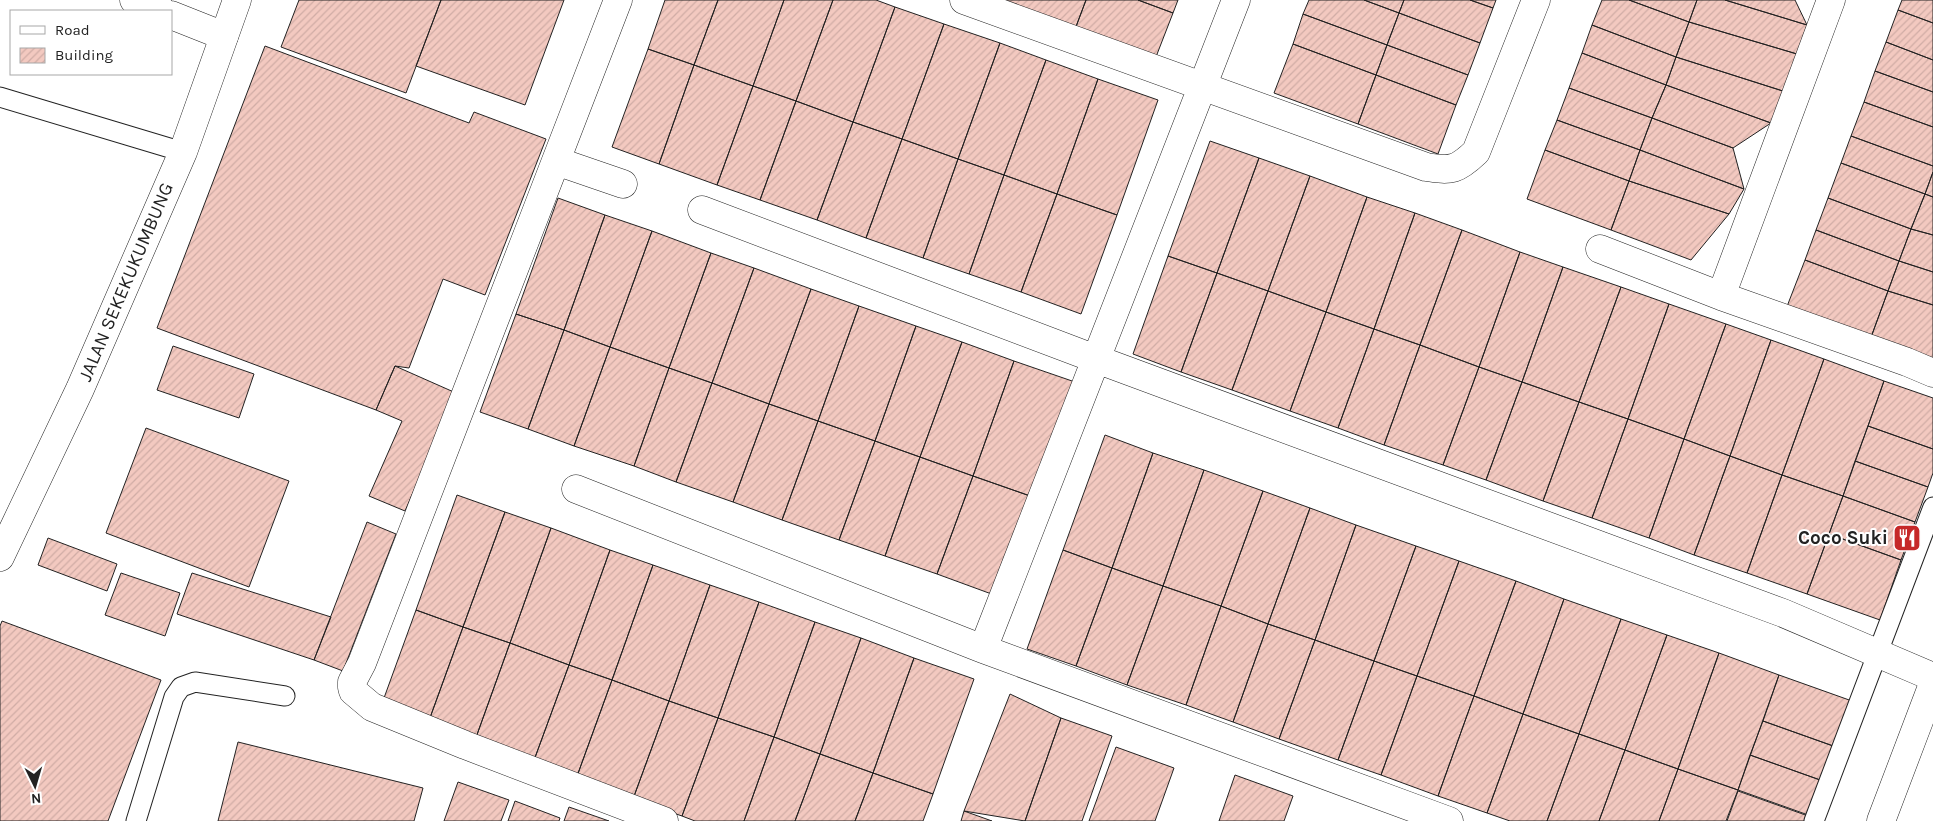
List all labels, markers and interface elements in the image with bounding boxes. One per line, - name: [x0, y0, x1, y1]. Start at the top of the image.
- legend: [10, 10, 172, 75]
- text: Road: [55, 21, 90, 39]
- text: Building: [55, 46, 113, 64]
- street label: JALAN SEKEKUKUMBUNG: [74, 179, 178, 385]
- restaurant icon: Coco Suki: [1892, 523, 1922, 553]
- place label: Coco Suki: [1798, 527, 1888, 549]
- north arrow: [10, 761, 60, 811]
- text: N: [30, 790, 42, 807]

